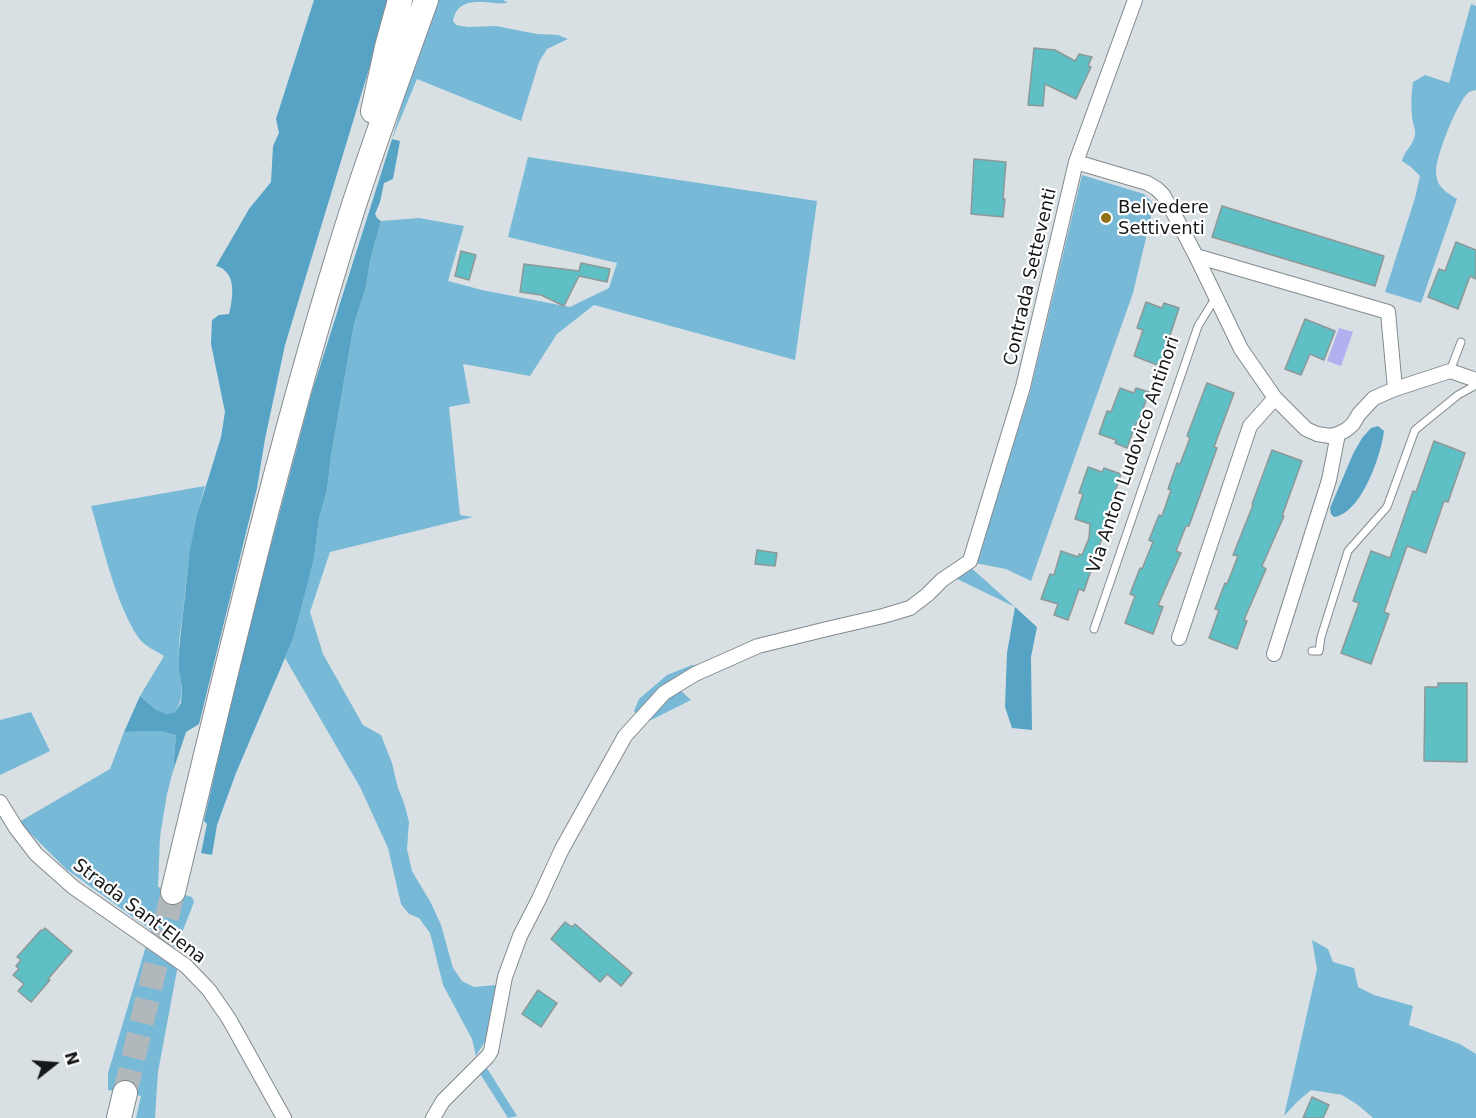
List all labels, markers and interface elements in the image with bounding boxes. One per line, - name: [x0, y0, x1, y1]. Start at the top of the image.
- street label: Contrada Setteventi: [1000, 186, 1062, 368]
- place label: Belvedere Settiventi: [1118, 197, 1209, 240]
- marker: Belvedere Settiventi: [1099, 211, 1113, 225]
- street label: Via Anton Ludovico Antinori: [1083, 334, 1185, 576]
- street label: Strada Sant'Elena: [68, 855, 210, 969]
- north arrow: [24, 1034, 84, 1094]
- text: N: [61, 1049, 83, 1068]

